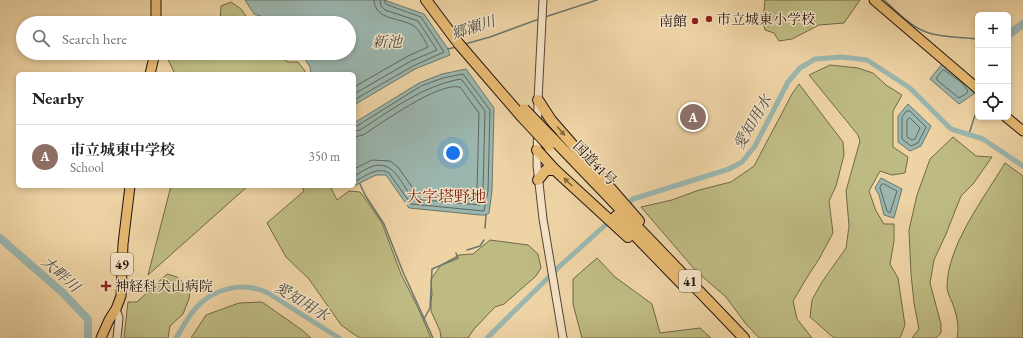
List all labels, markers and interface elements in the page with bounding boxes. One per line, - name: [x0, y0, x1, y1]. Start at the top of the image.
- water label: 郷瀬川: [449, 10, 499, 43]
- place label: 市立城東小学校: [717, 10, 815, 28]
- place label: 南館: [659, 12, 687, 30]
- map controls: [975, 12, 1011, 120]
- button: +: [975, 12, 1011, 48]
- marker: 市立城東小学校: [704, 14, 714, 24]
- search box: [16, 16, 356, 60]
- marker: 南館: [690, 16, 700, 26]
- icon: search: [30, 27, 52, 49]
- text: Search here: [62, 29, 127, 48]
- water label: 新池: [372, 32, 404, 51]
- button: −: [975, 48, 1011, 84]
- button: locate: [975, 84, 1011, 120]
- text: Nearby: [32, 87, 84, 109]
- water label: 愛知用水: [729, 90, 776, 153]
- pin: A: [680, 102, 706, 132]
- one-way arrow: [556, 126, 566, 136]
- street label: 国道41号: [569, 137, 621, 189]
- text: 市立城東中学校: [70, 140, 175, 159]
- your location: [443, 143, 463, 163]
- text: A: [40, 148, 50, 165]
- text: 350 m: [309, 148, 340, 165]
- text: School: [70, 159, 104, 176]
- one-way arrow: [562, 177, 573, 186]
- district label: 大字塔野地: [406, 186, 486, 207]
- water label: 大畔川: [38, 252, 86, 297]
- road number: 49: [111, 253, 133, 275]
- road number: 41: [679, 270, 701, 292]
- place label: 神経科犬山病院: [115, 277, 213, 295]
- water label: 愛知用水: [271, 277, 334, 326]
- marker: 神経科犬山病院: [100, 280, 112, 292]

